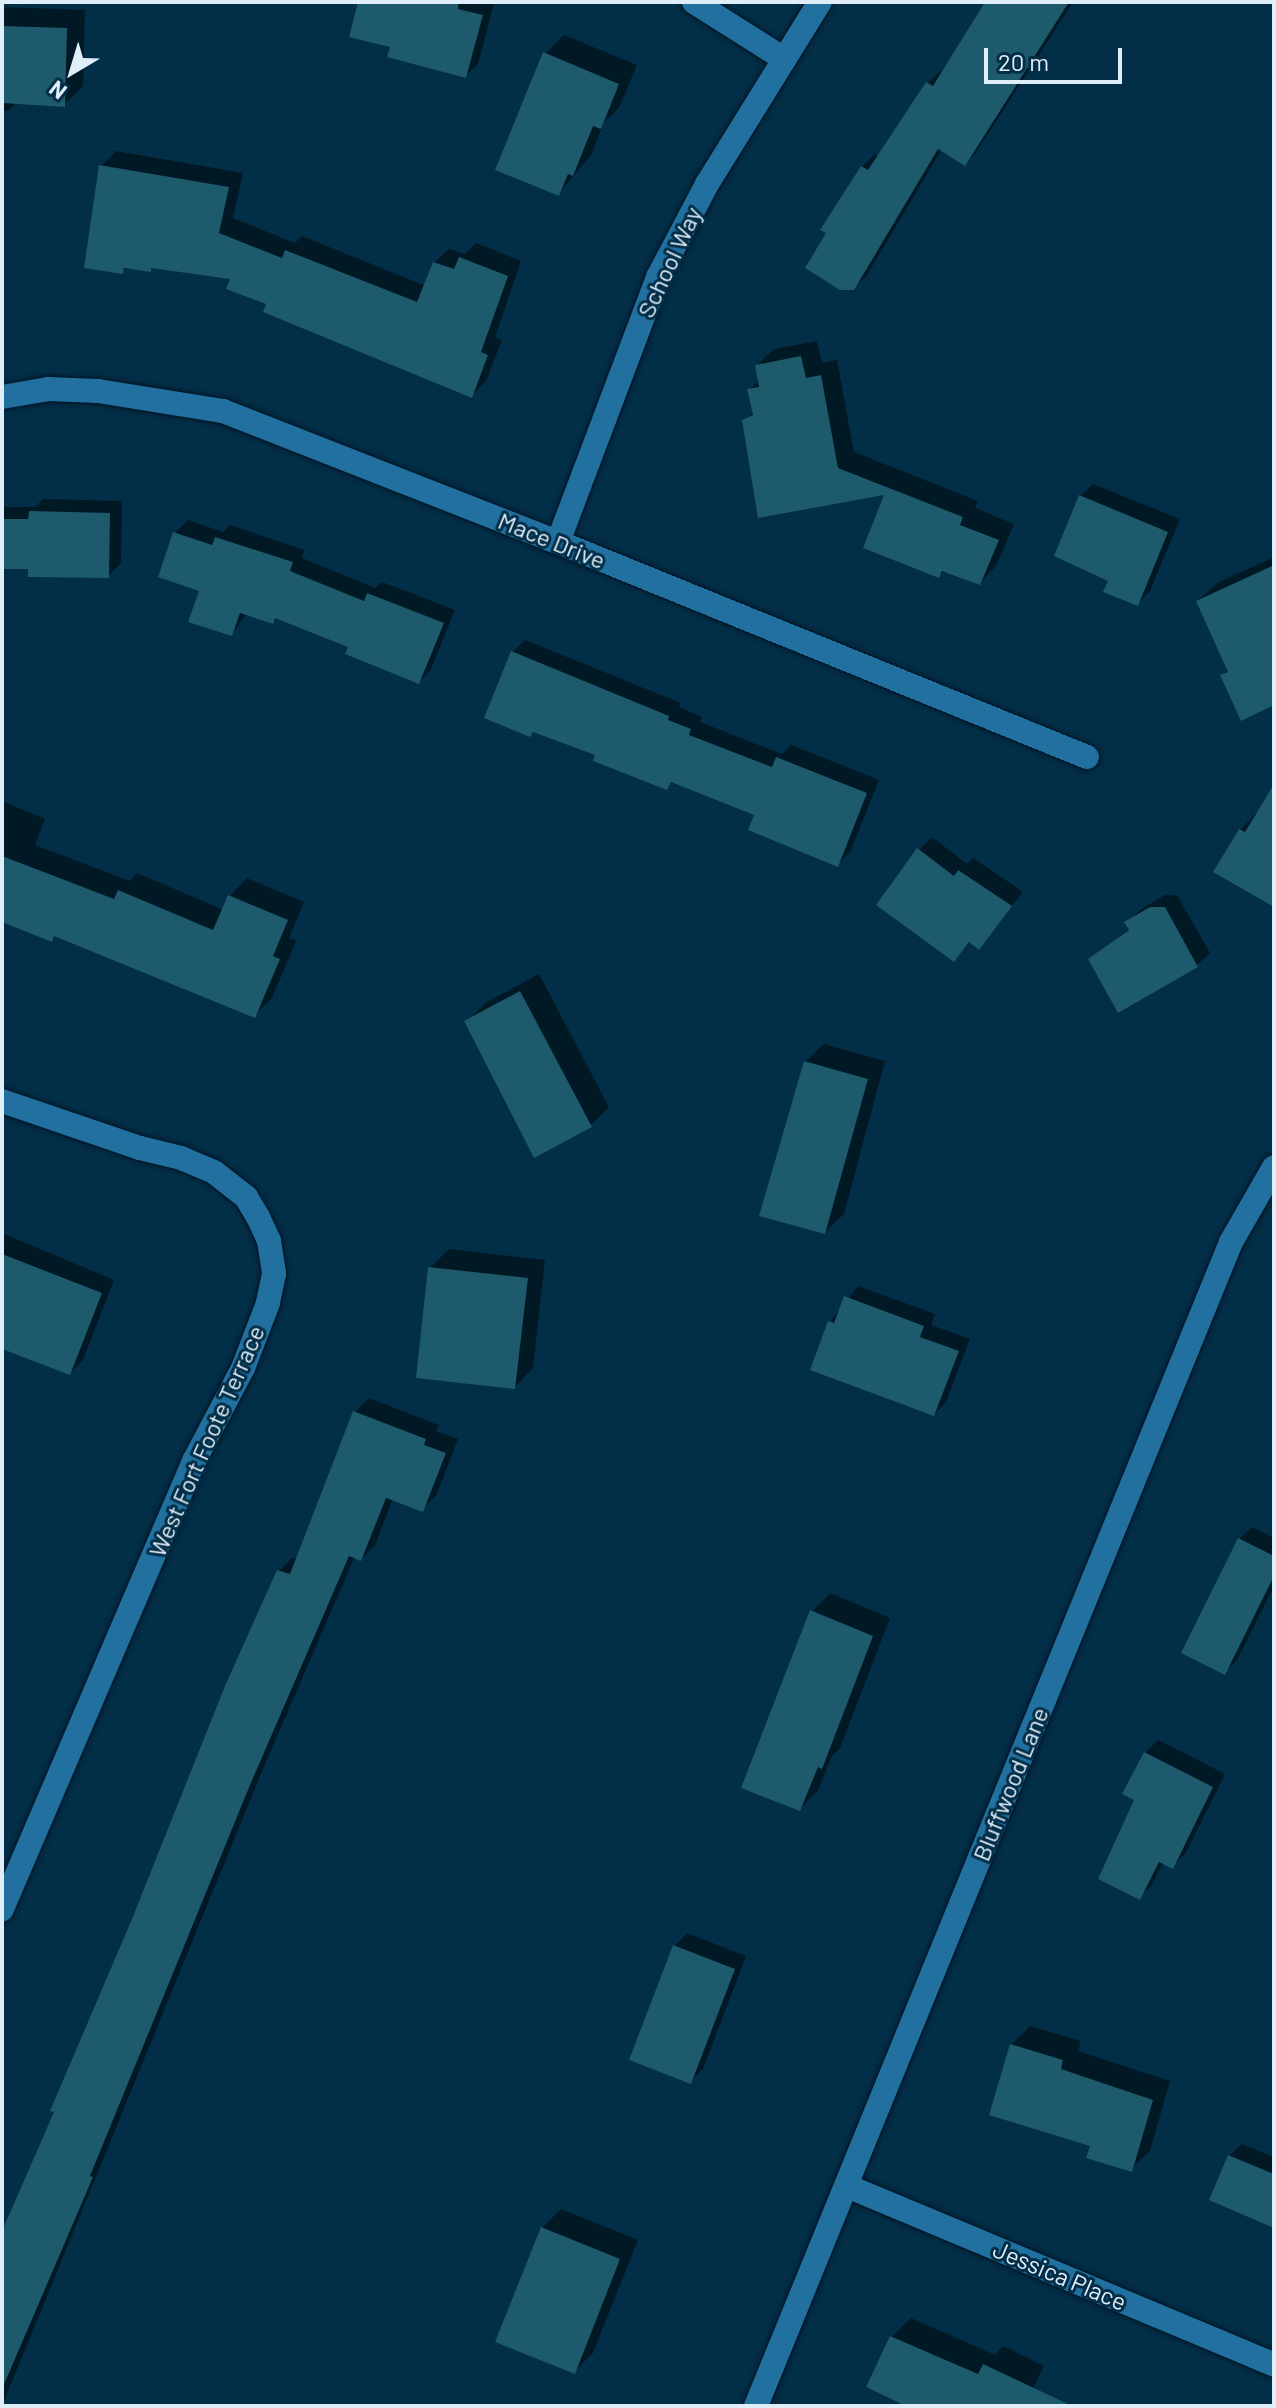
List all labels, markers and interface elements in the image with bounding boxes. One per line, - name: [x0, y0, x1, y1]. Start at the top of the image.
- north arrow: [32, 32, 112, 112]
- scale bar: [988, 32, 1126, 82]
- text: 20 m: [998, 47, 1049, 76]
- text: N: [43, 76, 71, 106]
- street label: School Way: [631, 202, 707, 322]
- street label: Mace Drive: [494, 506, 610, 574]
- street label: West Fort Foote Terrace: [142, 1321, 270, 1561]
- street label: Bluffwood Lane: [966, 1703, 1054, 1865]
- street label: Jessica Place: [989, 2234, 1131, 2316]

